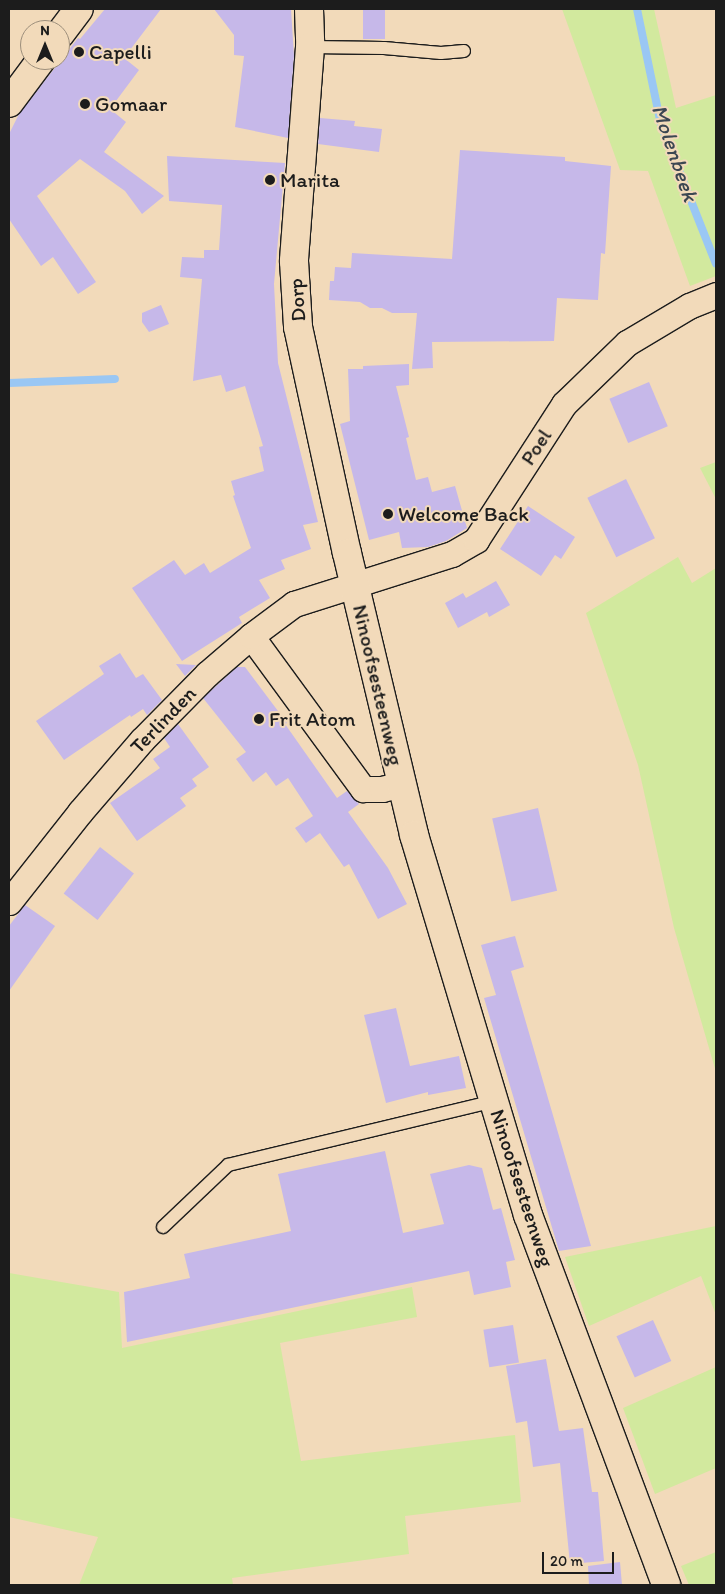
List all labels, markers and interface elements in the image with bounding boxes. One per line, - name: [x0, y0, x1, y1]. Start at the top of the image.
- north arrow: [20, 20, 70, 70]
- text: N: [40, 22, 50, 39]
- place label: Capelli: [89, 39, 152, 65]
- marker: Capelli: [73, 46, 85, 58]
- place label: Gomaar: [95, 91, 167, 117]
- marker: Gomaar: [79, 98, 91, 110]
- water label: Molenbeek: [646, 101, 704, 205]
- place label: Marita: [280, 167, 340, 193]
- marker: Marita: [264, 174, 276, 186]
- street label: Dorp: [283, 278, 311, 322]
- street label: Poel: [515, 424, 557, 470]
- place label: Welcome Back: [398, 501, 529, 527]
- marker: Welcome Back: [382, 508, 394, 520]
- street label: Ninoofsesteenweg: [347, 602, 409, 768]
- street label: Terlinden: [125, 681, 201, 759]
- place label: Frit Atom: [269, 706, 355, 732]
- marker: Frit Atom: [253, 713, 265, 725]
- street label: Ninoofsesteenweg: [485, 1106, 559, 1270]
- scale bar: [545, 1542, 618, 1574]
- text: 20 m: [550, 1552, 583, 1570]

